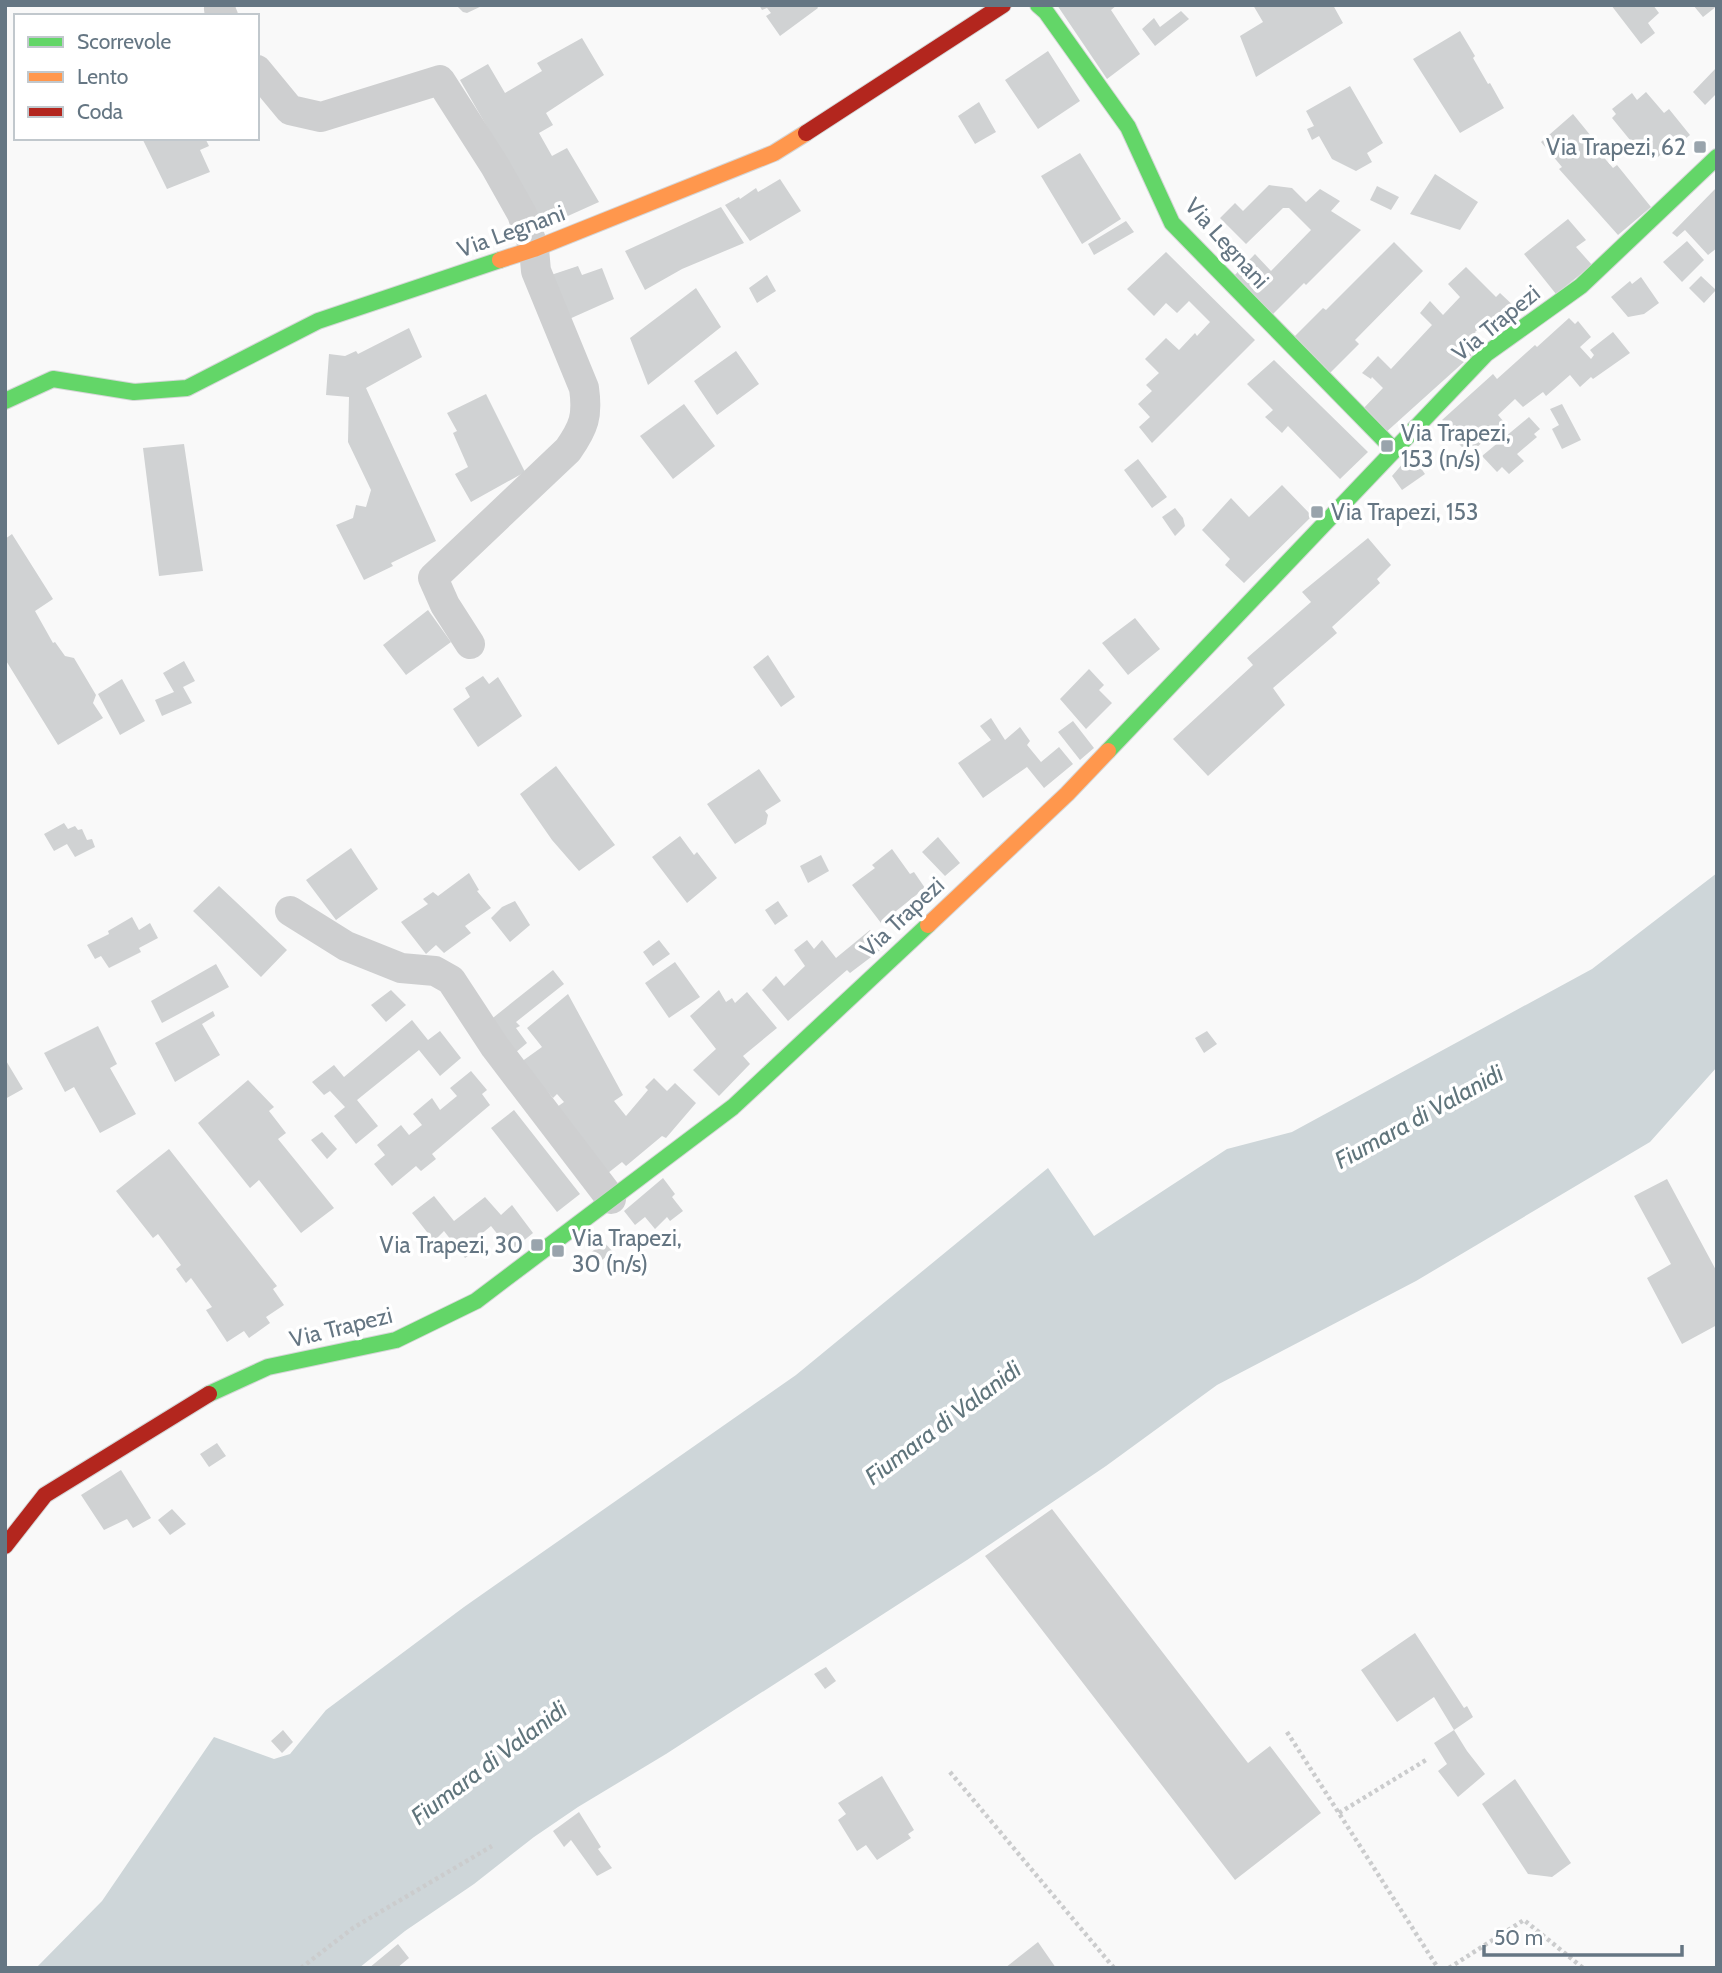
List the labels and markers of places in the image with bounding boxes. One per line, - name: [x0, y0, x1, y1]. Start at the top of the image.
- place label: Via Trapezi, 62: [1546, 133, 1686, 161]
- marker: Via Trapezi, 62: [1692, 139, 1708, 155]
- place label: Via Trapezi, 153 (n/s): [1401, 419, 1511, 473]
- marker: Via Trapezi, 153 (n/s): [1379, 438, 1395, 454]
- place label: Via Trapezi, 153: [1331, 498, 1478, 526]
- marker: Via Trapezi, 153: [1309, 504, 1325, 520]
- place label: Via Trapezi, 30 (n/s): [572, 1224, 682, 1278]
- place label: Via Trapezi, 30: [380, 1231, 523, 1259]
- marker: Via Trapezi, 30: [529, 1237, 545, 1253]
- marker: Via Trapezi, 30 (n/s): [550, 1243, 566, 1259]

